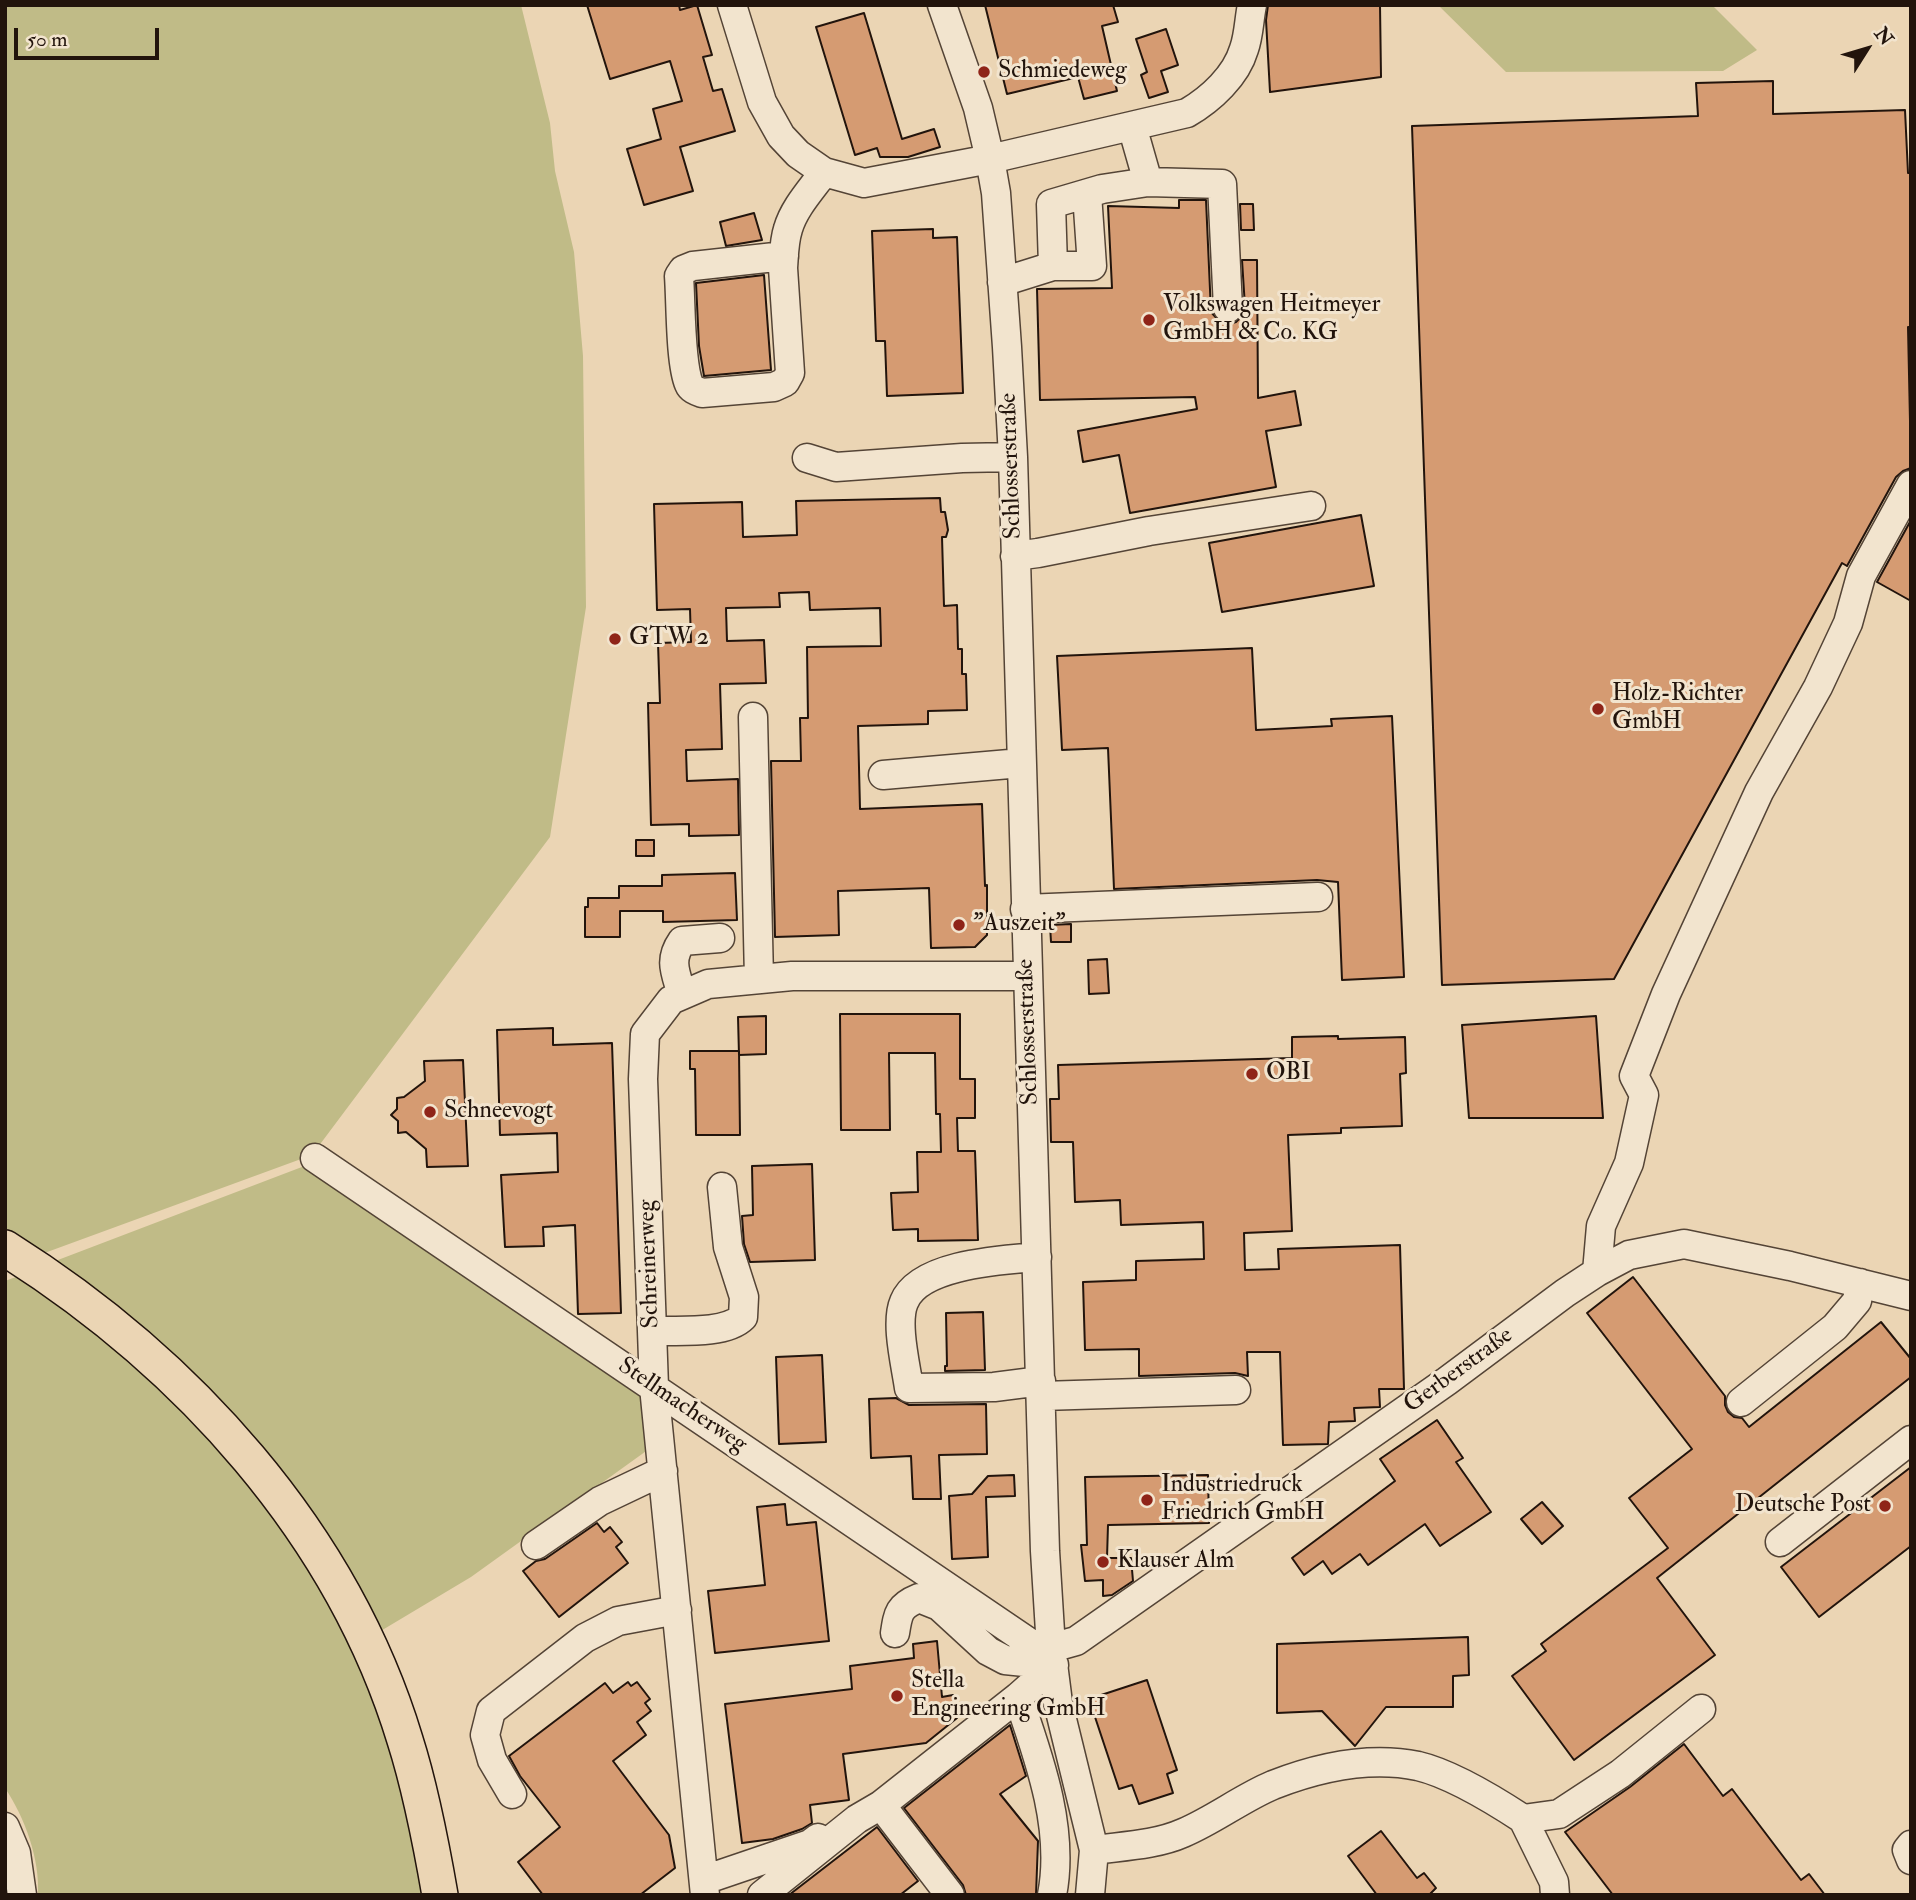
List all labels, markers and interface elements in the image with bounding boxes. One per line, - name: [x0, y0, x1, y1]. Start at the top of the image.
- scale bar: [18, 14, 163, 58]
- north arrow: [1832, 14, 1902, 84]
- text: N: [1869, 22, 1898, 50]
- text: 50 m: [27, 26, 68, 53]
- place label: Schmiedeweg: [998, 58, 1127, 86]
- marker: Schmiedeweg: [976, 64, 992, 80]
- place label: Volkswagen Heitmeyer GmbH & Co. KG: [1163, 292, 1380, 348]
- marker: Volkswagen Heitmeyer GmbH & Co. KG: [1141, 312, 1157, 328]
- street label: Schlosserstraße: [995, 392, 1029, 540]
- place label: GTW 2: [629, 625, 709, 653]
- marker: GTW 2: [607, 631, 623, 647]
- place label: Holz-Richter GmbH: [1612, 681, 1743, 737]
- marker: Holz-Richter GmbH: [1590, 701, 1606, 717]
- place label: "Auszeit": [973, 911, 1066, 939]
- marker: "Auszeit": [951, 917, 967, 933]
- street label: Schlosserstraße: [1012, 958, 1046, 1106]
- place label: OBI: [1266, 1060, 1311, 1088]
- marker: OBI: [1244, 1066, 1260, 1082]
- place label: Schneevogt: [444, 1098, 553, 1126]
- marker: Schneevogt: [422, 1104, 438, 1120]
- street label: Schreinerweg: [633, 1199, 667, 1329]
- street label: Gerberstraße: [1399, 1322, 1519, 1420]
- street label: Stellmacherweg: [612, 1352, 752, 1460]
- place label: Industriedruck Friedrich GmbH: [1161, 1472, 1325, 1528]
- marker: Industriedruck Friedrich GmbH: [1139, 1492, 1155, 1508]
- place label: Deutsche Post: [1735, 1492, 1871, 1520]
- marker: Deutsche Post: [1877, 1498, 1893, 1514]
- place label: Klauser Alm: [1117, 1548, 1234, 1576]
- marker: Klauser Alm: [1095, 1554, 1111, 1570]
- place label: Stella Engineering GmbH: [911, 1668, 1106, 1724]
- marker: Stella Engineering GmbH: [889, 1688, 905, 1704]

